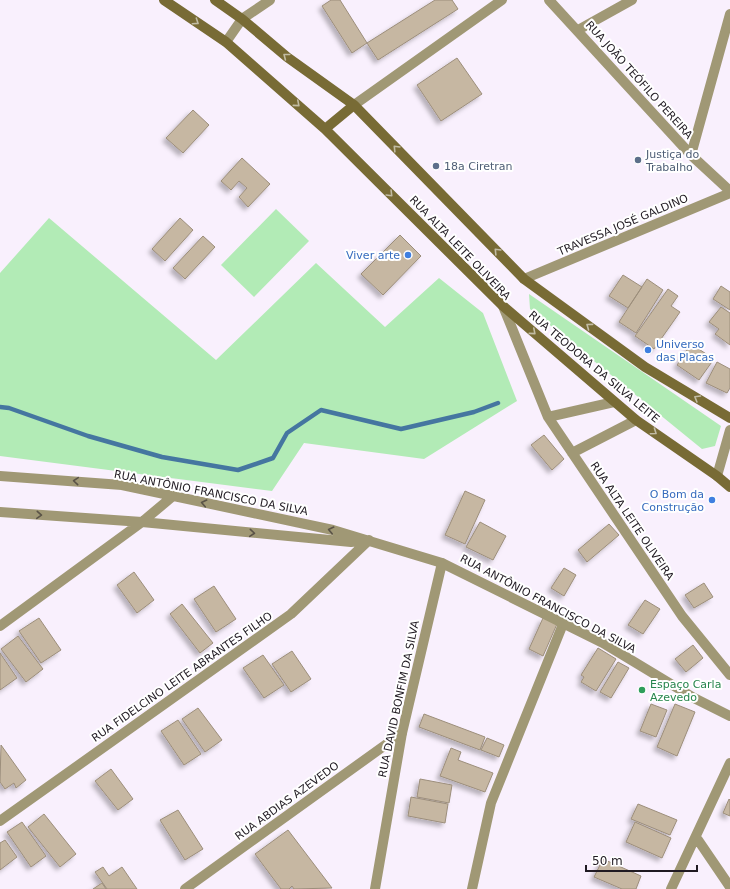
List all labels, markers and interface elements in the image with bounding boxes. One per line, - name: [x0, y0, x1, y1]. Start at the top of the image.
- one-way arrow: [192, 17, 199, 25]
- street label: RUA JOÃO TEÓFILO PEREIRA: [583, 18, 696, 142]
- one-way arrow: [284, 54, 291, 61]
- one-way arrow: [292, 99, 299, 106]
- one-way arrow: [394, 145, 401, 153]
- place label: Justiça do Trabalho: [645, 148, 700, 174]
- marker: Justiça do Trabalho: [633, 155, 643, 165]
- place label: 18a Ciretran: [444, 160, 513, 173]
- marker: 18a Ciretran: [431, 161, 441, 171]
- one-way arrow: [385, 189, 393, 197]
- street label: TRAVESSA JOSÉ GALDINO: [555, 191, 691, 259]
- street label: RUA ALTA LEITE OLIVEIRA: [407, 193, 514, 303]
- one-way arrow: [494, 248, 502, 256]
- place label: Viver arte: [346, 249, 400, 262]
- marker: Viver arte: [403, 250, 413, 260]
- street label: RUA TEODORA DA SILVA LEITE: [526, 308, 662, 426]
- one-way arrow: [586, 323, 593, 330]
- one-way arrow: [528, 327, 535, 334]
- place label: Universo das Placas: [656, 338, 714, 364]
- marker: Universo das Placas: [643, 345, 653, 355]
- one-way arrow: [694, 395, 701, 403]
- one-way arrow: [650, 427, 657, 435]
- street label: RUA ALTA LEITE OLIVEIRA: [588, 459, 677, 583]
- street label: RUA ANTÔNIO FRANCISCO DA SILVA: [113, 468, 310, 518]
- one-way arrow: [73, 477, 79, 486]
- place label: O Bom da Construção: [642, 488, 704, 514]
- marker: O Bom da Construção: [707, 495, 717, 505]
- one-way arrow: [201, 499, 207, 507]
- one-way arrow: [36, 511, 42, 520]
- one-way arrow: [328, 526, 334, 534]
- one-way arrow: [249, 528, 255, 537]
- street label: RUA ANTÔNIO FRANCISCO DA SILVA: [458, 552, 639, 656]
- street label: RUA FIDELCINO LEITE ABRANTES FILHO: [89, 609, 275, 745]
- street label: RUA DAVID BONFIM DA SILVA: [376, 619, 422, 779]
- place label: Espaço Carla Azevedo: [650, 678, 721, 704]
- marker: Espaço Carla Azevedo: [637, 685, 647, 695]
- street label: RUA ABDIAS AZEVEDO: [233, 759, 342, 843]
- scale bar: [586, 847, 697, 873]
- text: 50 m: [592, 854, 623, 868]

